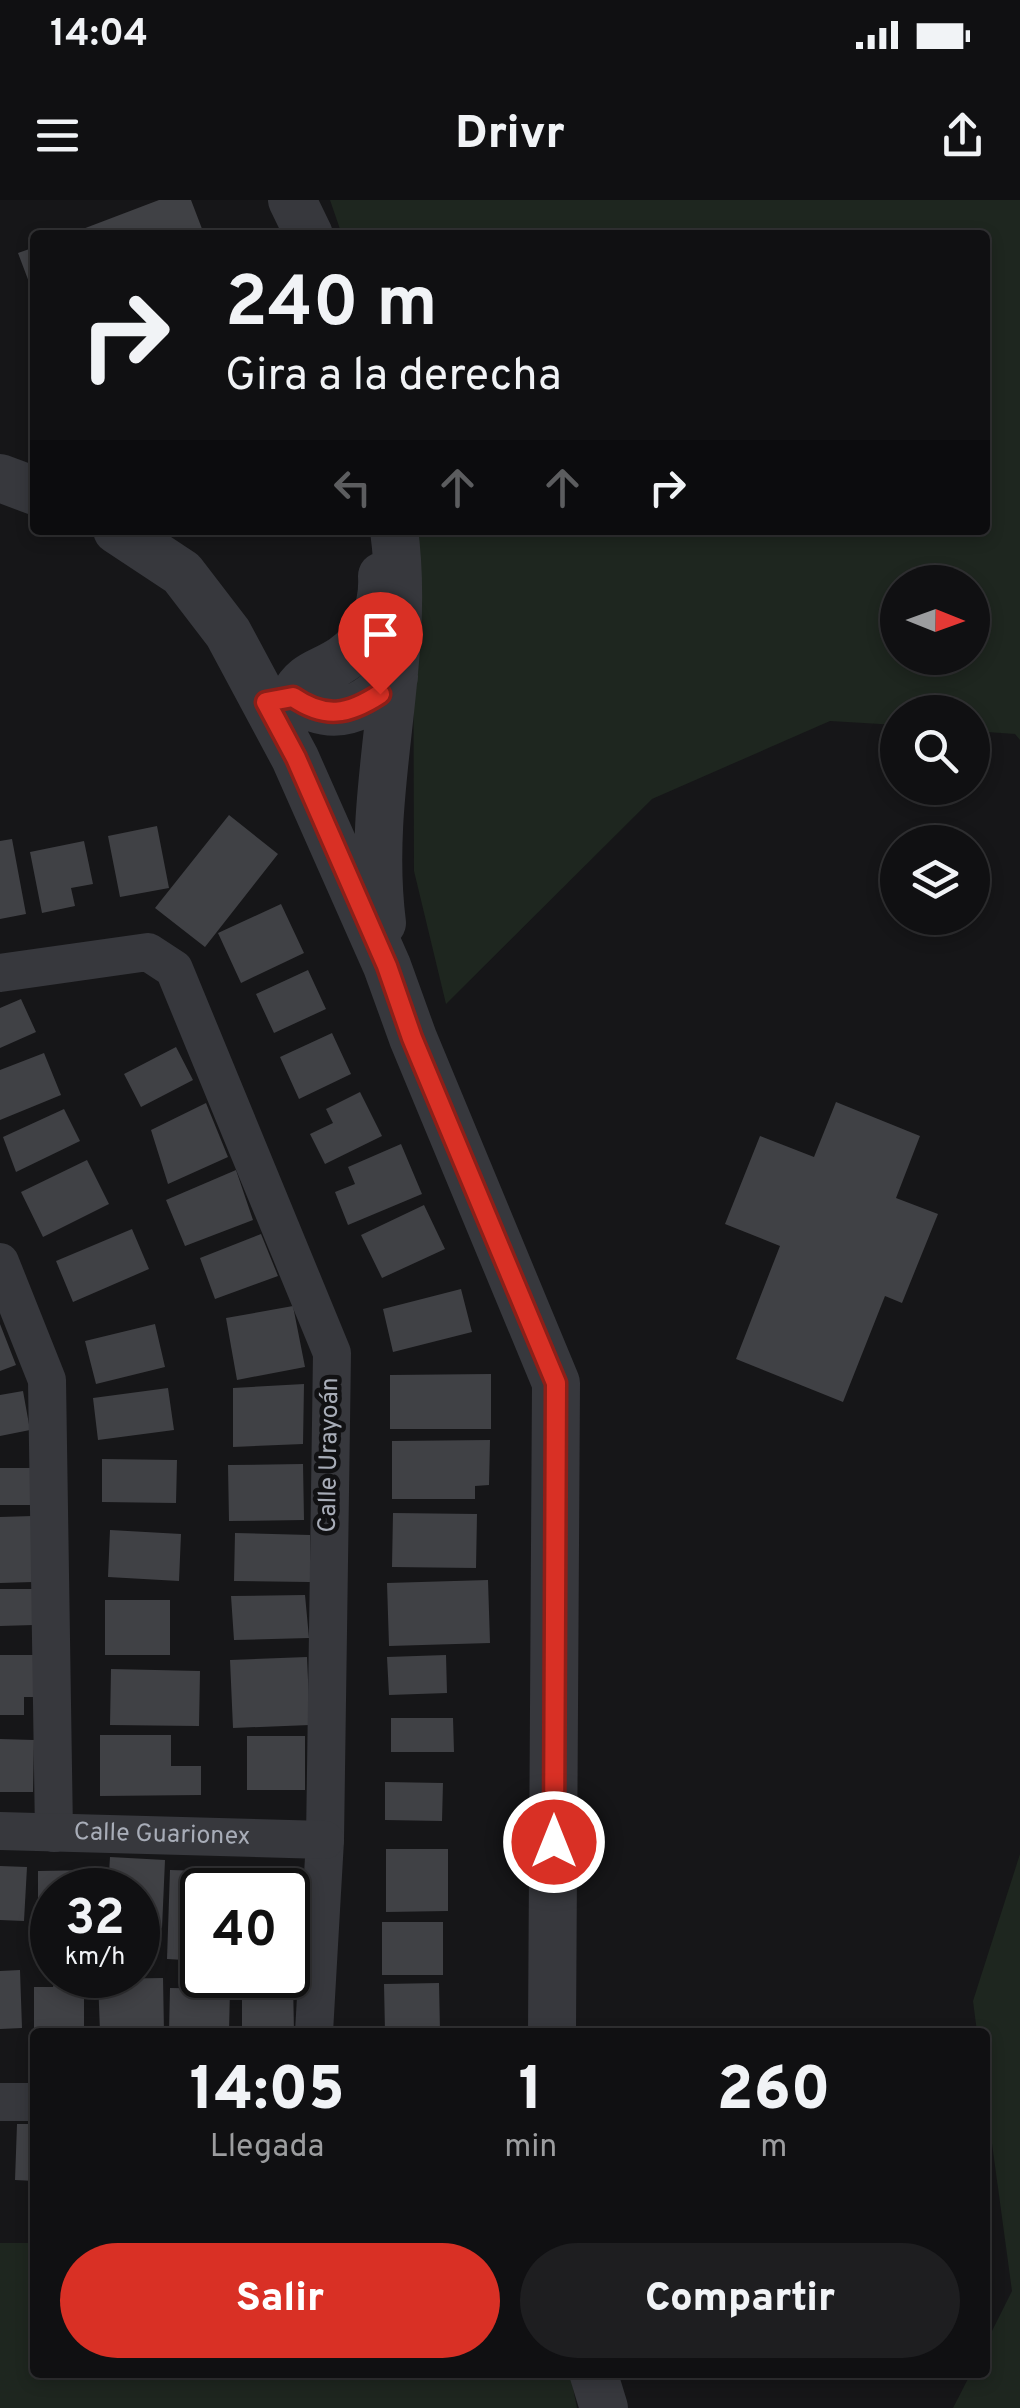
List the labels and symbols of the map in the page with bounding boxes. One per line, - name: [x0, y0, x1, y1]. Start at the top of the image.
- north arrow: [880, 565, 990, 675]
- pin: [338, 592, 423, 695]
- street label: Calle Urayoán: [313, 1377, 347, 1533]
- position arrow: [502, 1790, 606, 1894]
- street label: Calle Guarionex: [73, 1817, 251, 1854]
- speed limit sign: 40: [180, 1868, 310, 1998]

